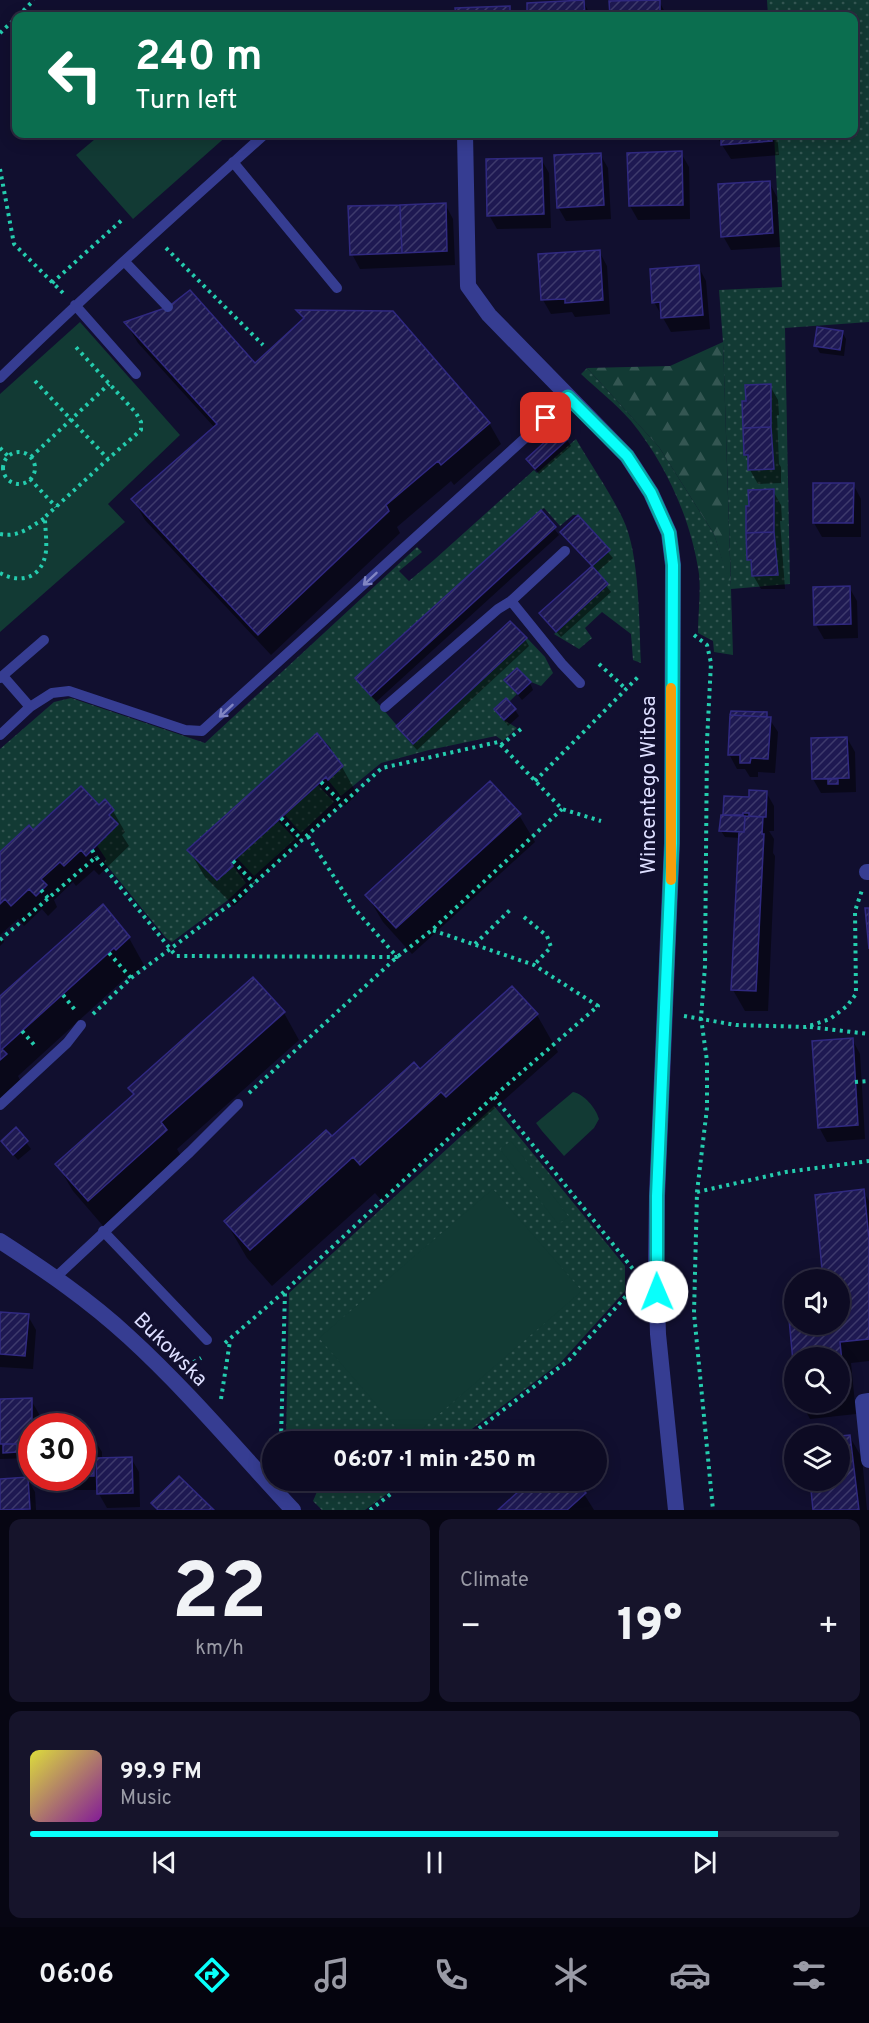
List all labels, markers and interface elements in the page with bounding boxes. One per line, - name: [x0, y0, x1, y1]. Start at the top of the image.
- text: 240 m: [135, 32, 263, 85]
- icon: left: [36, 36, 114, 114]
- text: Turn left: [135, 84, 237, 118]
- pin: [520, 392, 571, 443]
- icon: arrive: [529, 401, 562, 434]
- one-way arrow: [363, 572, 378, 586]
- street label: Wincentego Witosa: [636, 695, 663, 875]
- one-way arrow: [219, 704, 234, 718]
- position arrow: [625, 1260, 689, 1324]
- map controls: [784, 1269, 850, 1491]
- button: sound: [784, 1269, 850, 1335]
- street label: Bukowska: [127, 1307, 213, 1393]
- button: search: [784, 1347, 850, 1413]
- speed limit sign: 30: [18, 1413, 96, 1491]
- button: layers: [784, 1425, 850, 1491]
- text: 06:07 · 1 min · 250 m: [333, 1447, 536, 1474]
- text: 22: [172, 1547, 267, 1646]
- text: Climate: [460, 1568, 529, 1594]
- text: 19°: [617, 1599, 682, 1656]
- text: −: [460, 1607, 481, 1649]
- text: +: [818, 1607, 839, 1649]
- text: km/h: [195, 1636, 244, 1662]
- text: 99.9 FM: [120, 1759, 202, 1786]
- text: Music: [120, 1786, 172, 1812]
- icon: previous: [148, 1846, 181, 1879]
- icon: pause: [418, 1846, 451, 1879]
- icon: next: [688, 1846, 721, 1879]
- icon: directions: [191, 1954, 233, 1996]
- icon: music: [311, 1954, 353, 1996]
- icon: phone: [430, 1954, 472, 1996]
- icon: climate: [550, 1954, 592, 1996]
- icon: car: [669, 1954, 711, 1996]
- icon: filters: [788, 1954, 830, 1996]
- text: 06:06: [39, 1958, 114, 1992]

